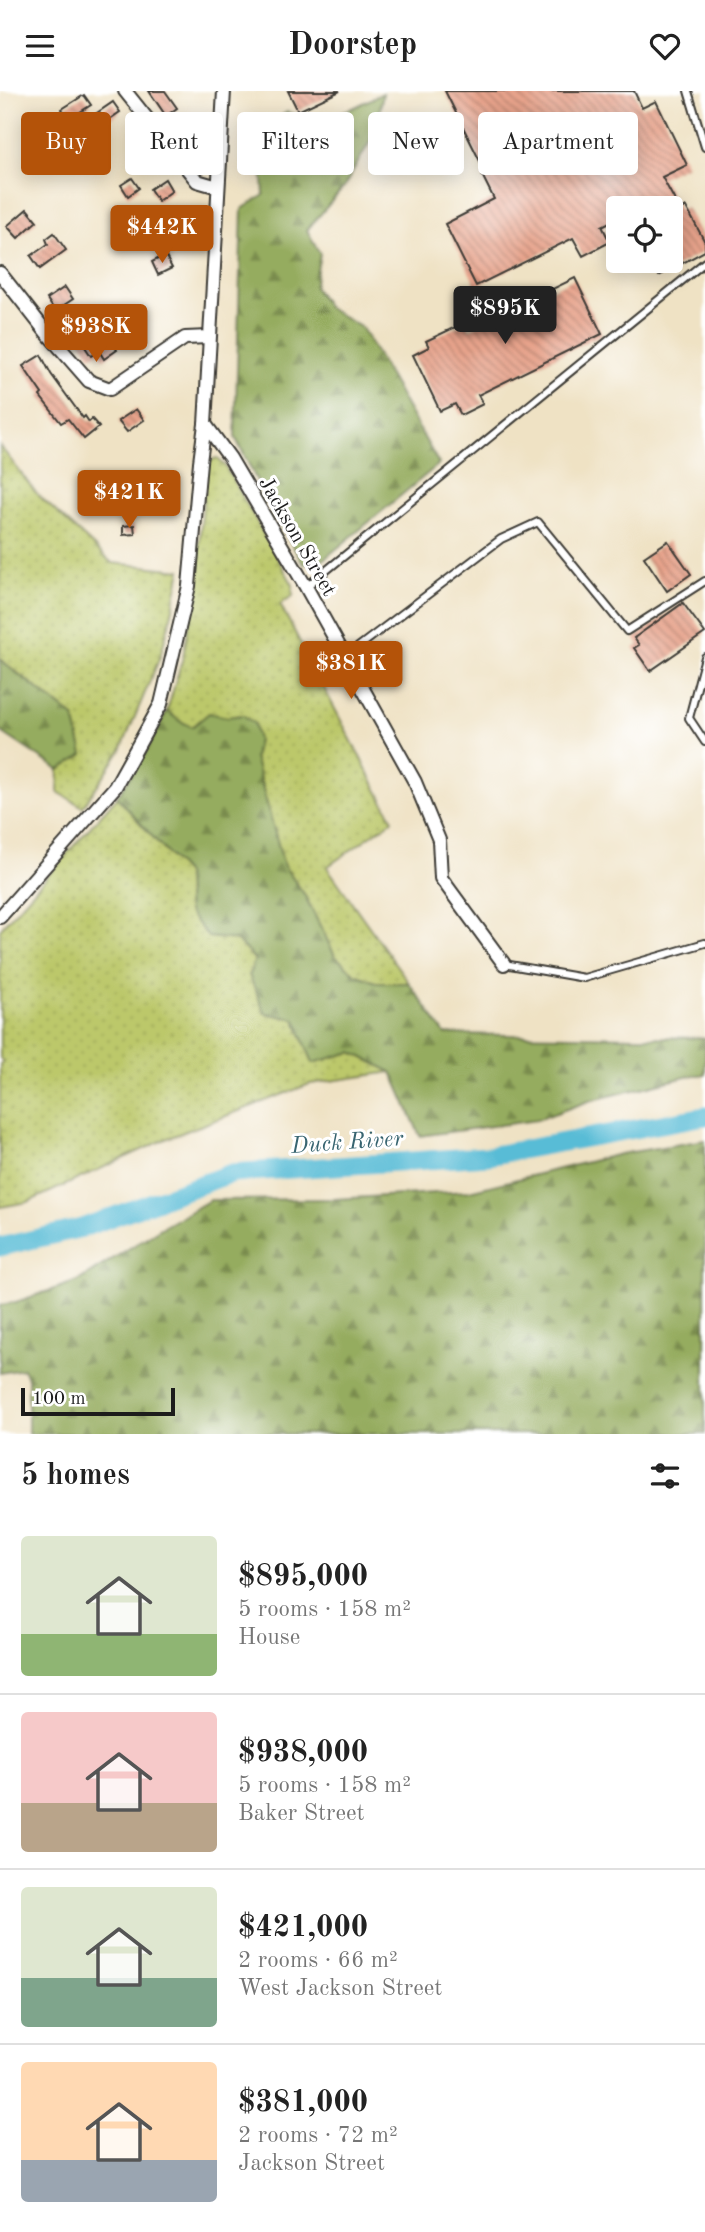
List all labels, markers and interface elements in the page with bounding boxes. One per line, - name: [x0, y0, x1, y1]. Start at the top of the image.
- icon: menu: [21, 27, 59, 65]
- icon: heart: [646, 27, 684, 65]
- text: Doorstep: [288, 30, 417, 62]
- chip: Buy: [21, 112, 111, 175]
- chip: Rent: [125, 112, 223, 175]
- chip: Filters: [237, 112, 354, 175]
- chip: New: [368, 112, 464, 175]
- chip: Apartment: [478, 112, 638, 175]
- map controls: [606, 196, 683, 273]
- button: locate: [606, 196, 683, 273]
- pin: $442K: [113, 205, 211, 265]
- text: $442K: [126, 216, 198, 239]
- pin: $895K: [456, 287, 554, 346]
- text: $895K: [469, 297, 541, 320]
- pin: $938K: [47, 305, 145, 364]
- text: $938K: [60, 315, 132, 338]
- pin: $421K: [80, 471, 178, 530]
- street label: Jackson Street: [254, 473, 339, 600]
- text: $421K: [93, 481, 165, 504]
- pin: $381K: [302, 641, 400, 701]
- text: $381K: [315, 652, 387, 675]
- water label: Duck River: [289, 1127, 405, 1158]
- scale bar: [21, 1385, 175, 1417]
- text: 100 m: [32, 1390, 85, 1409]
- icon: filters: [646, 1457, 684, 1495]
- text: 5 homes: [21, 1461, 130, 1491]
- text: $895,000: [238, 1562, 368, 1592]
- icon: home: [77, 1564, 161, 1648]
- text: 5 rooms · 158 m²: [238, 1598, 411, 1621]
- text: House: [238, 1626, 300, 1649]
- text: $938,000: [238, 1738, 368, 1768]
- icon: home: [77, 1740, 161, 1824]
- text: 5 rooms · 158 m²: [238, 1774, 411, 1797]
- text: Baker Street: [238, 1802, 365, 1825]
- text: $421,000: [238, 1913, 368, 1943]
- icon: home: [77, 1915, 161, 1999]
- text: 2 rooms · 66 m²: [238, 1949, 398, 1972]
- text: West Jackson Street: [238, 1977, 442, 2000]
- text: $381,000: [238, 2088, 368, 2118]
- icon: home: [77, 2090, 161, 2174]
- text: 2 rooms · 72 m²: [238, 2124, 398, 2147]
- text: Jackson Street: [238, 2152, 385, 2175]

